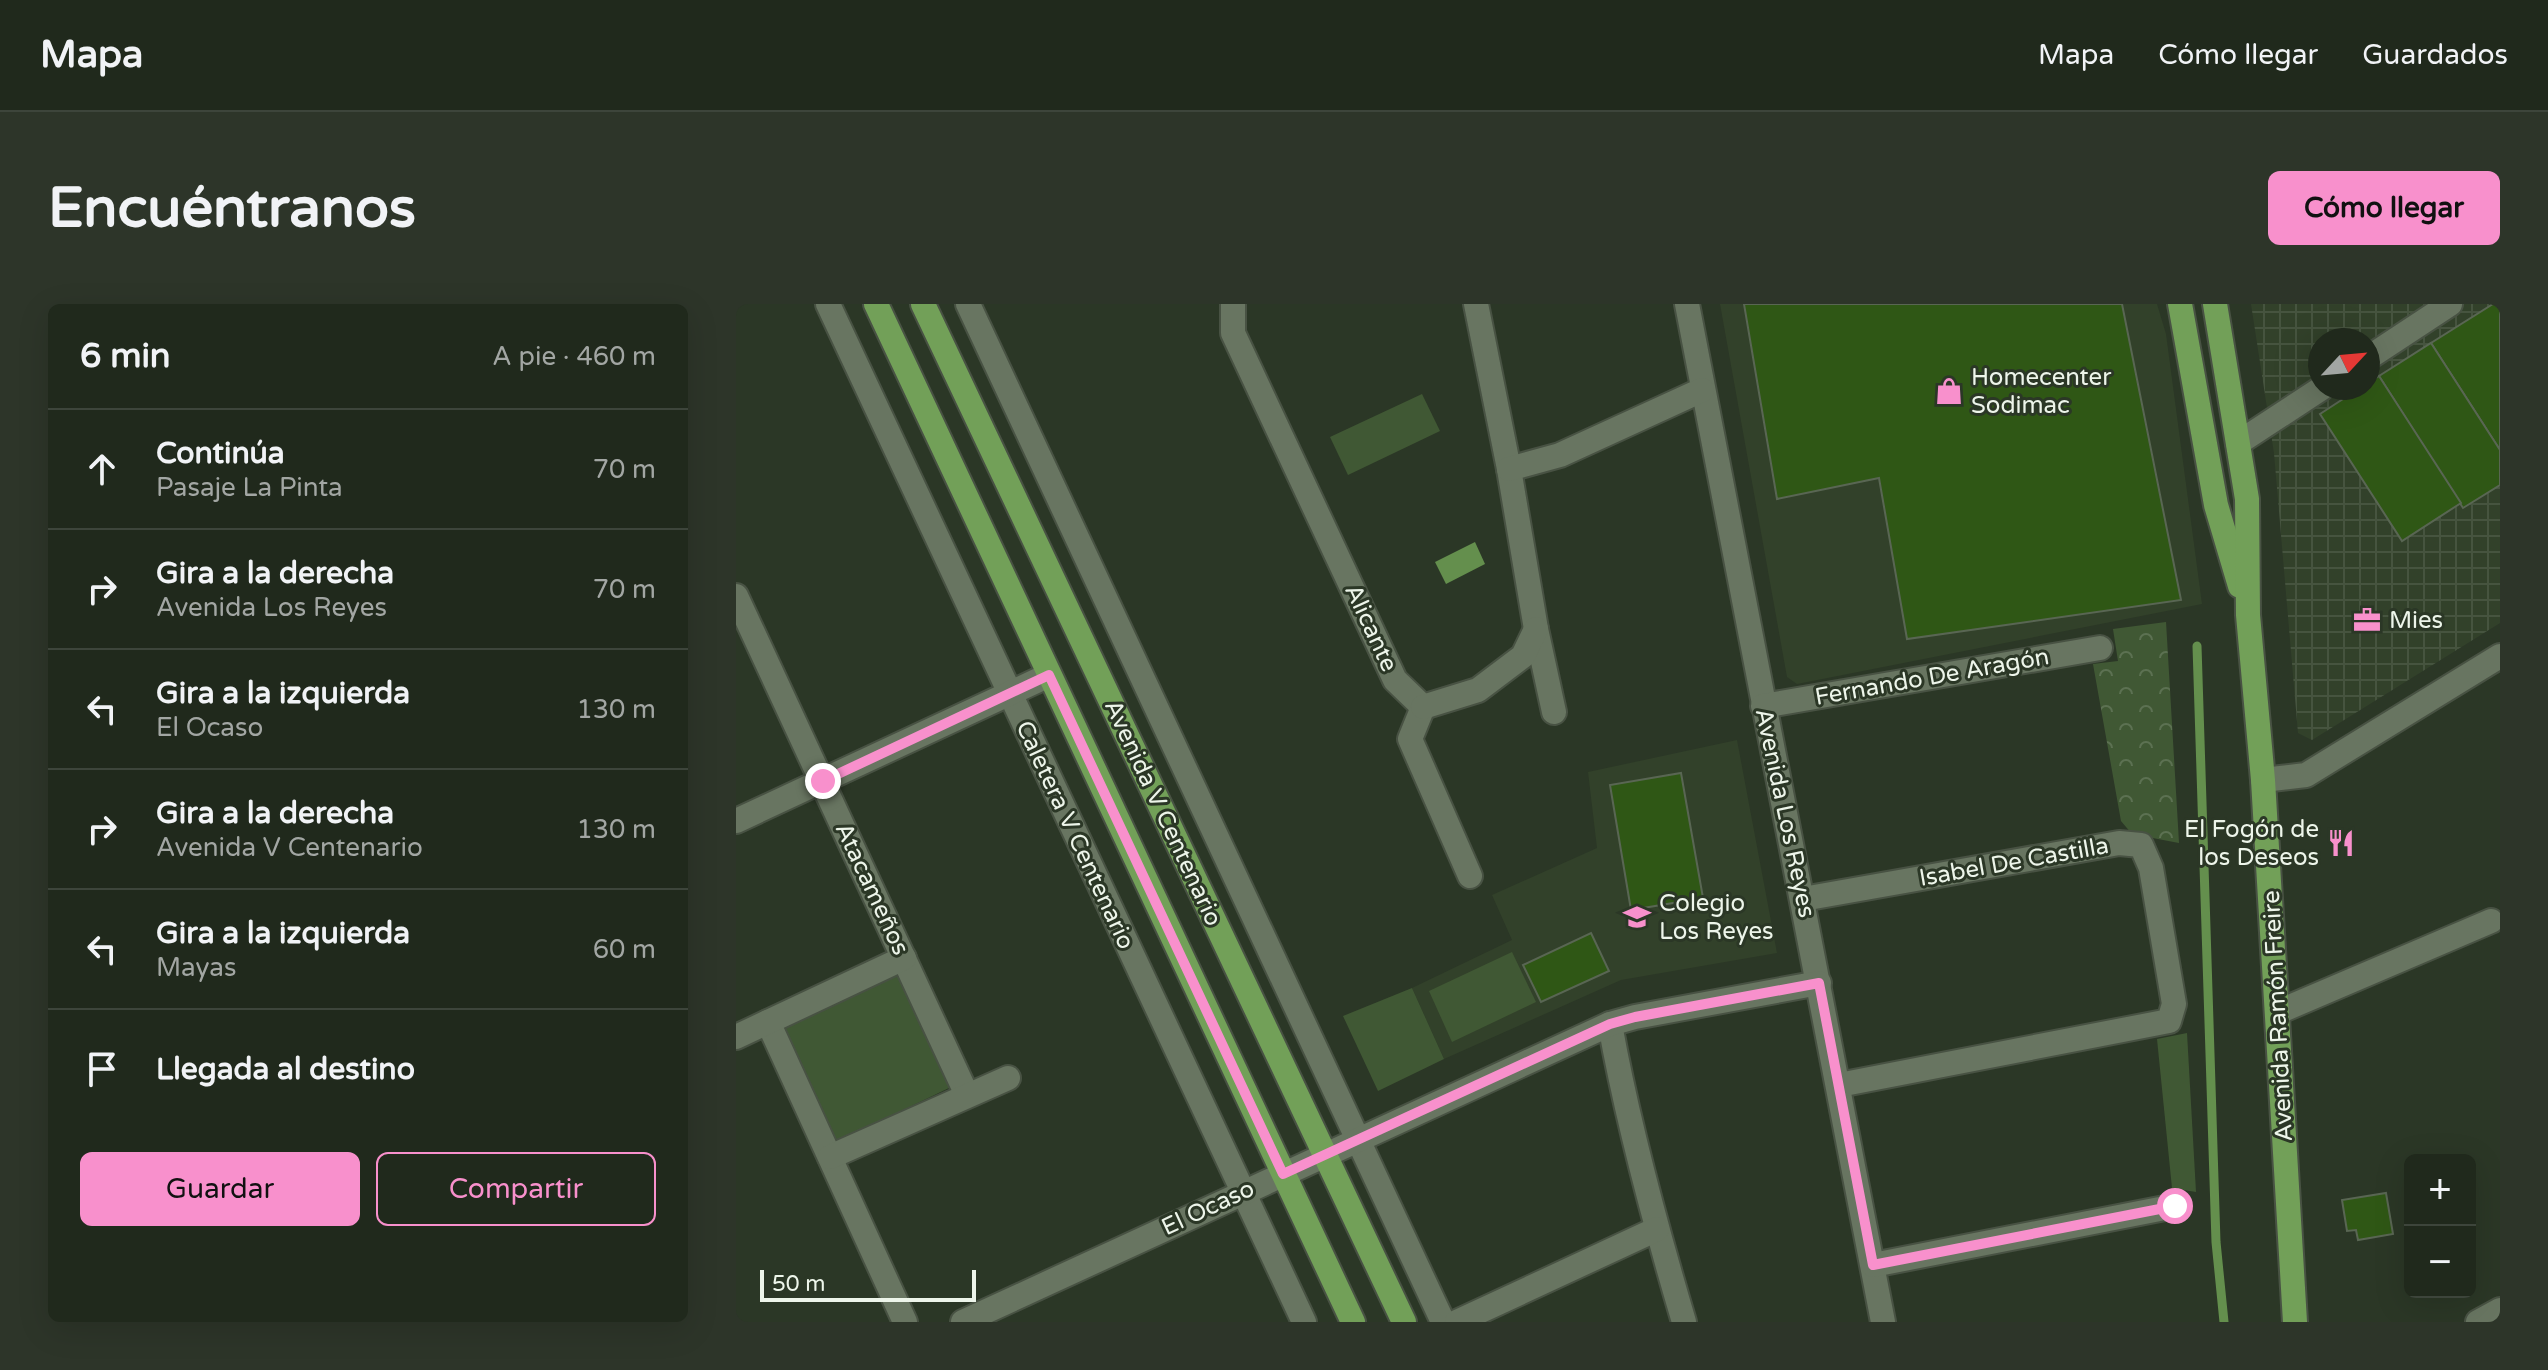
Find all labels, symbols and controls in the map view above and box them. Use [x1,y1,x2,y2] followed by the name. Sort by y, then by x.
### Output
[40,32,143,78] text: Mapa
[2038,38,2114,72] text: Mapa
[2158,38,2318,72] text: Cómo llegar
[2362,38,2508,72] text: Guardados
[2268,171,2500,245] button: Cómo llegar
[48,175,416,242] text: Encuéntranos
[2308,328,2380,400] north arrow
[80,336,171,377] text: 6 min
[492,341,656,372] text: A pie · 460 m
[1971,363,2112,420] place label: Homecenter Sodimac
[1934,376,1964,406] shop icon: Homecenter Sodimac
[156,435,285,472] text: Continúa
[80,447,124,491] icon: ahead
[593,454,656,485] text: 70 m
[156,472,343,503] text: Pasaje La Pinta
[156,555,394,592] text: Gira a la derecha
[80,567,124,611] icon: right
[593,574,656,605] text: 70 m
[1338,580,1404,676] street label: Alicante
[156,592,387,623] text: Avenida Los Reyes
[2352,605,2382,635] office icon: Mies
[2389,606,2443,635] place label: Mies
[1813,642,2051,712] street label: Fernando De Aragón
[156,675,410,712] text: Gira a la izquierda
[80,687,124,731] icon: left
[576,694,656,725] text: 130 m
[1098,695,1228,931] street label: Avenida V Centenario
[1749,706,1821,920] street label: Avenida Los Reyes
[156,712,263,743] text: El Ocaso
[1009,716,1141,954] street label: Caletera V Centenario
[805,763,841,799] route end
[156,795,394,832] text: Gira a la derecha
[80,807,124,851] icon: right
[576,814,656,845] text: 130 m
[2184,815,2319,872] place label: El Fogón de los Deseos
[829,818,915,960] street label: Atacameños
[2326,828,2356,858] restaurant icon: El Fogón de los Deseos
[1917,831,2111,893] street label: Isabel De Castilla
[156,832,423,863] text: Avenida V Centenario
[1659,889,1774,946] place label: Colegio Los Reyes
[2257,890,2299,1142] street label: Avenida Ramón Freire
[1622,902,1652,932] school or university icon: Colegio Los Reyes
[156,915,410,952] text: Gira a la izquierda
[80,927,124,971] icon: left
[593,934,656,965] text: 60 m
[156,952,236,983] text: Mayas
[80,1047,124,1091] icon: arrive
[156,1051,415,1088] text: Llegada al destino
[80,1152,360,1226] button: Guardar
[376,1152,656,1226] button: Compartir
[2404,1154,2476,1298] map controls
[2404,1154,2476,1226] button: +
[1157,1174,1259,1242] street label: El Ocaso
[2157,1188,2193,1224] route start
[2404,1226,2476,1298] button: −
[760,1266,976,1302] scale bar
[772,1271,826,1297] text: 50 m

